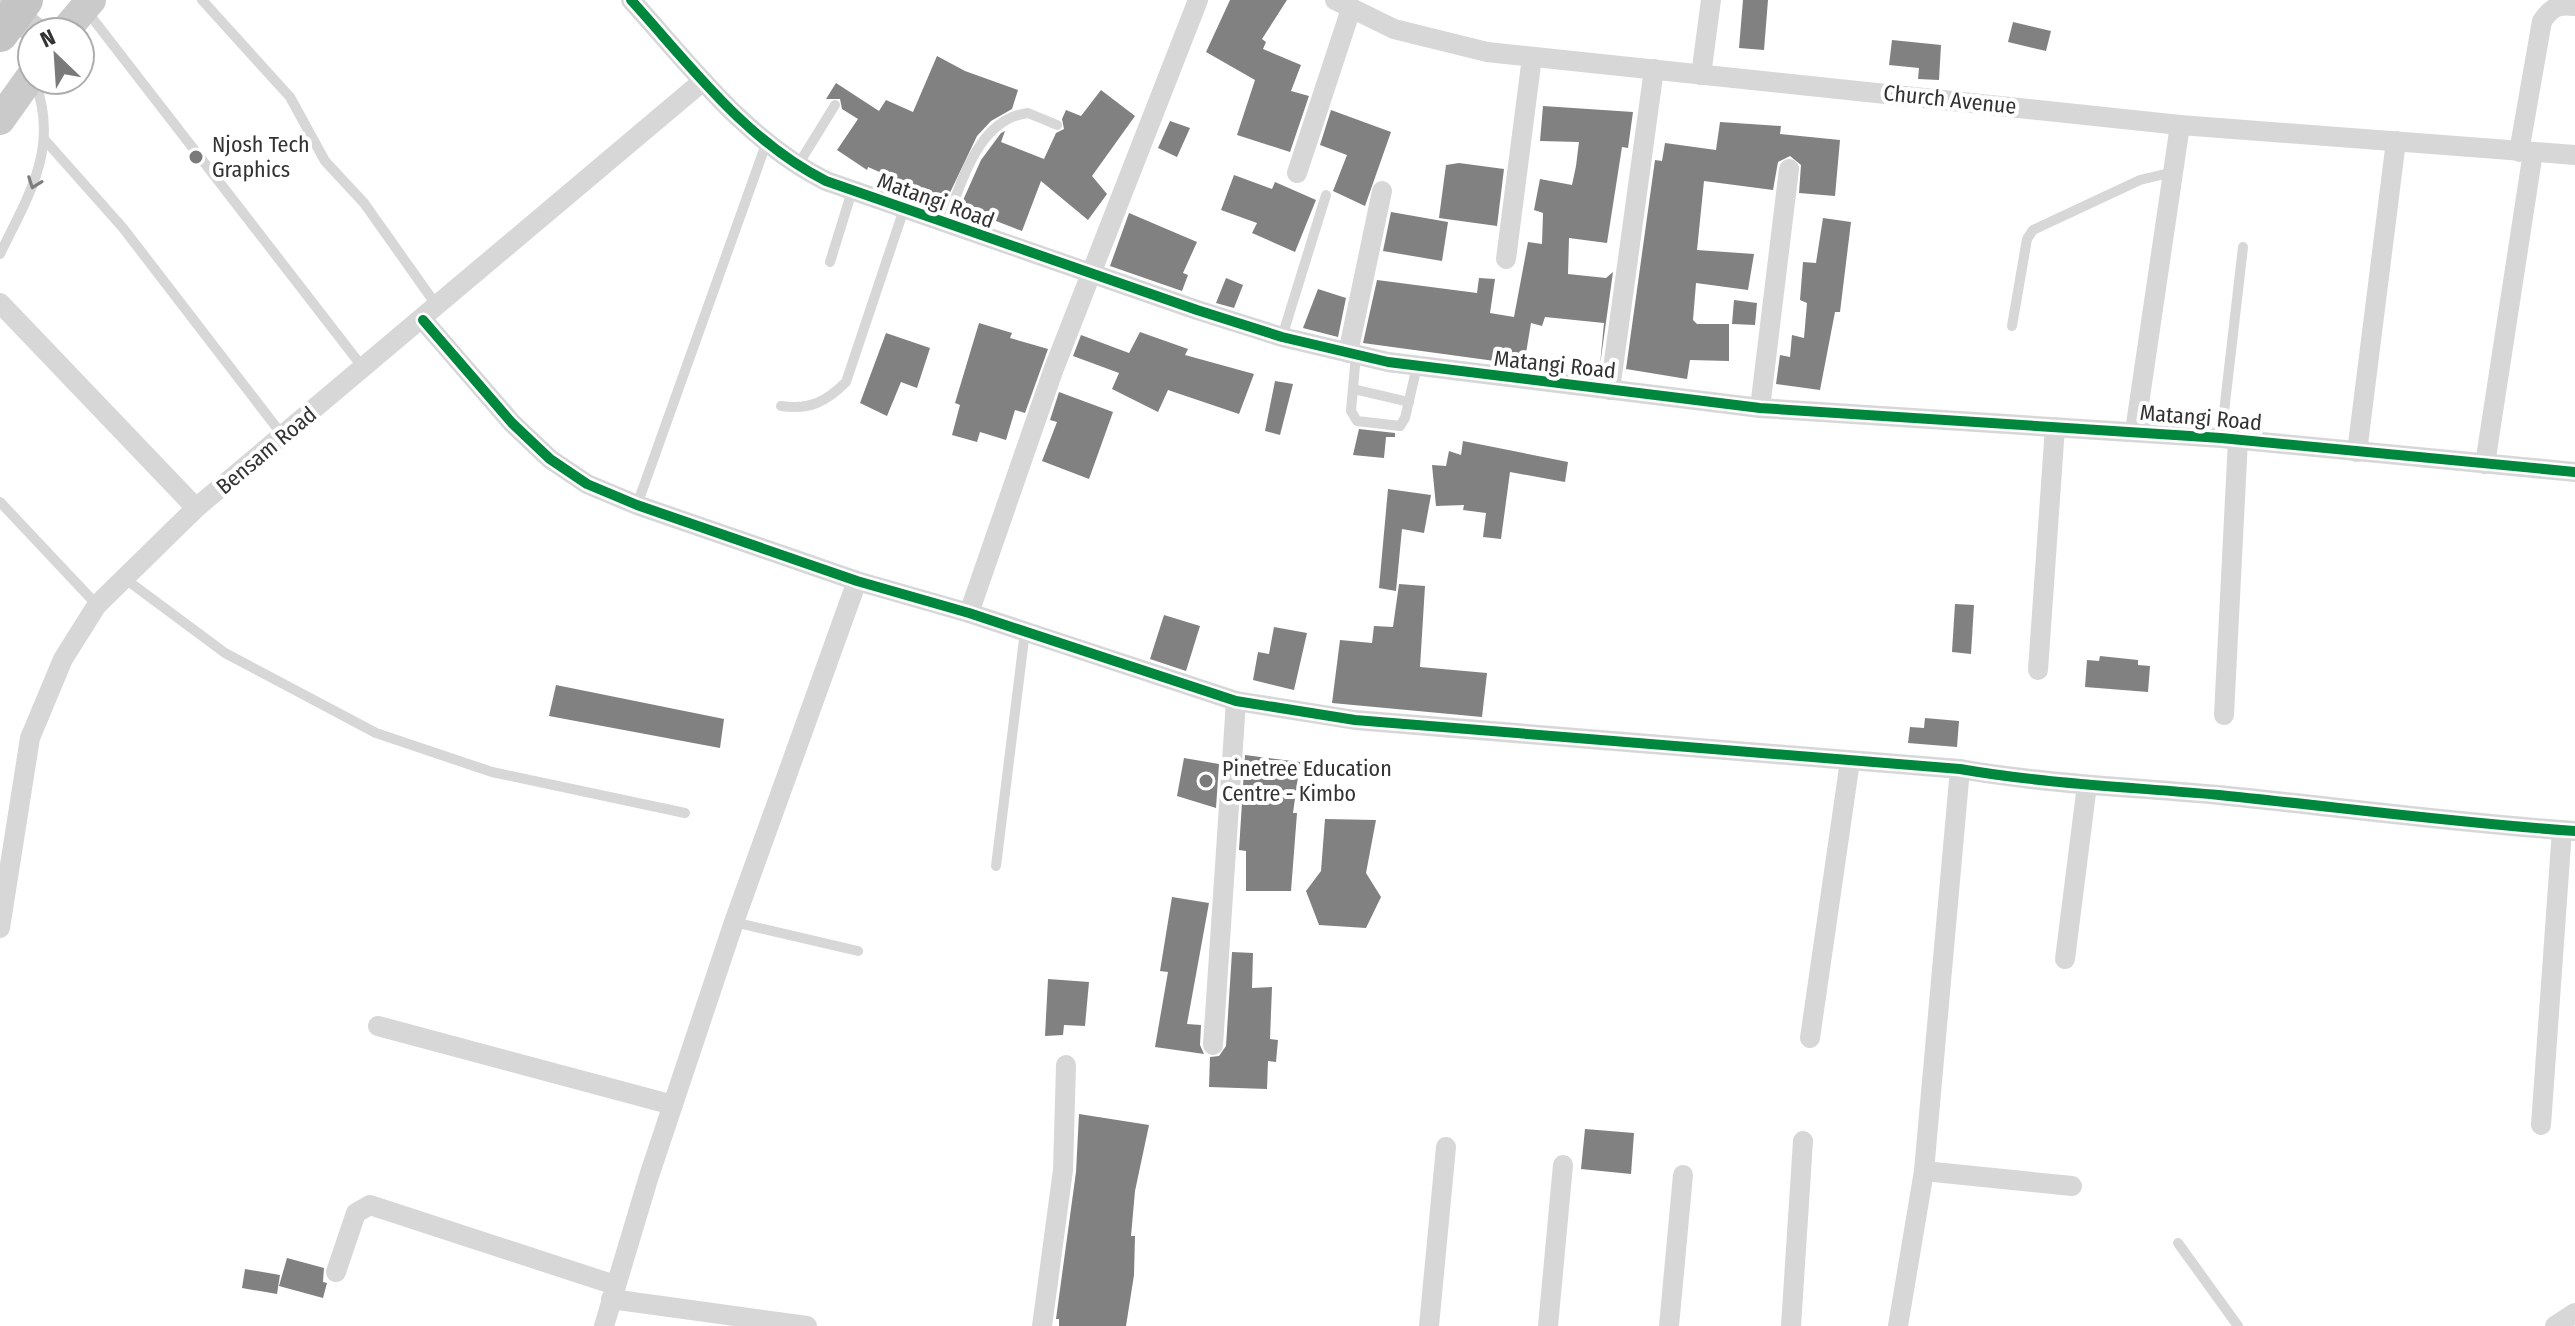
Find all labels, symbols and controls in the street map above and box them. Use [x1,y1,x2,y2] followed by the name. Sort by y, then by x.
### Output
[16,16,96,96] north arrow
[36,23,59,53] text: N
[1882,79,2018,120] street label: Church Avenue
[212,131,309,183] place label: Njosh Tech Graphics
[187,148,205,166] marker: Njosh Tech Graphics
[874,167,998,234] street label: Matangi Road
[27,175,43,189] one-way arrow
[1493,345,1617,384] street label: Matangi Road
[2139,399,2263,436] street label: Matangi Road
[211,401,322,500] street label: Bensam Road
[1222,755,1392,807] place label: Pinetree Education Centre - Kimbo
[1197,772,1215,790] marker: Pinetree Education Centre - Kimbo

